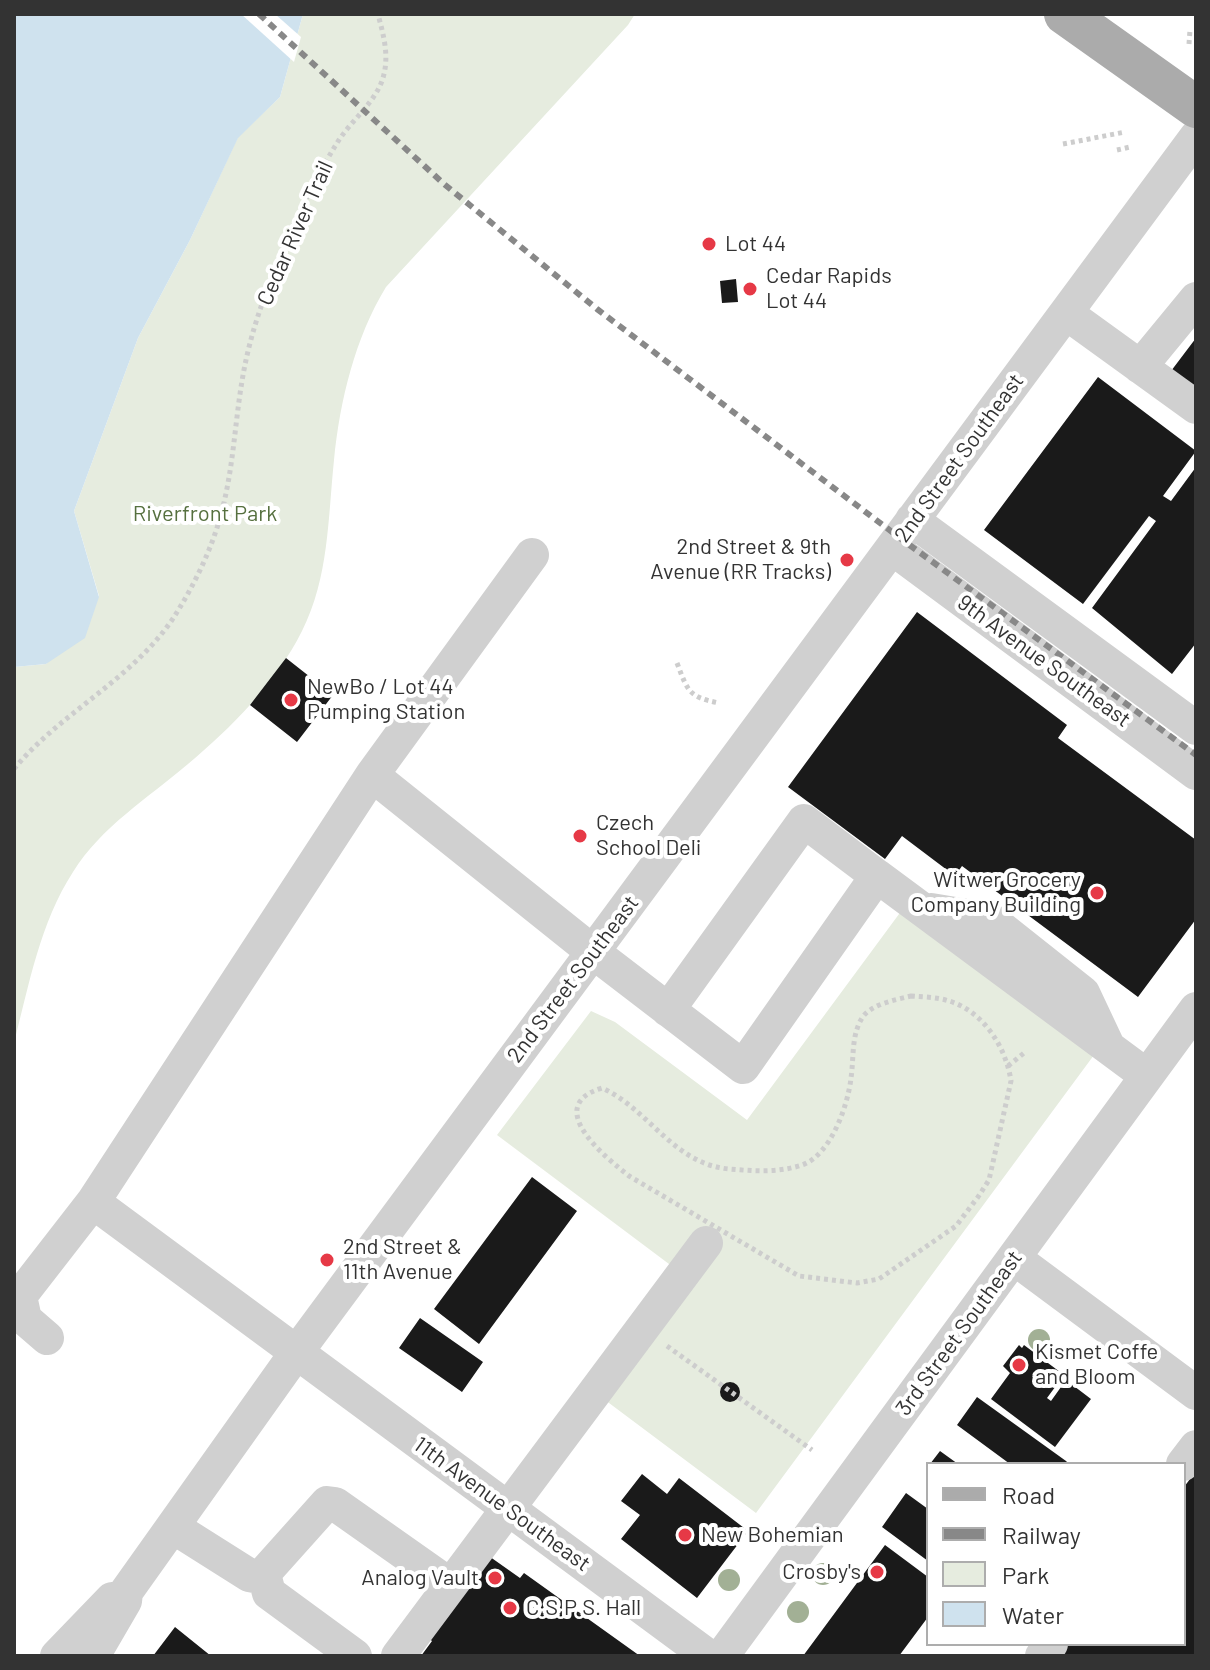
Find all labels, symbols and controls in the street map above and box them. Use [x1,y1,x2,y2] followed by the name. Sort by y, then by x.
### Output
[251,157,339,309] street label: Cedar River Trail
[725,231,786,257] place label: Lot 44
[700,235,718,253] marker: Lot 44
[766,263,892,314] place label: Cedar Rapids Lot 44
[741,280,759,298] marker: Cedar Rapids Lot 44
[889,368,1029,548] street label: 2nd Street Southeast
[133,501,277,527] park label: Riverfront Park
[650,534,831,586] place label: 2nd Street & 9th Avenue (RR Tracks)
[838,551,856,569] marker: 2nd Street & 9th Avenue (RR Tracks)
[952,589,1136,733] street label: 9th Avenue Southeast
[307,674,465,726] place label: NewBo / Lot 44 Pumping Station
[282,691,300,709] marker: NewBo / Lot 44 Pumping Station
[596,810,701,862] place label: Czech School Deli
[571,827,589,845] marker: Czech School Deli
[911,867,1081,918] place label: Witwer Grocery Company Building
[1088,884,1106,902] marker: Witwer Grocery Company Building
[502,890,644,1068] street label: 2nd Street Southeast
[343,1234,462,1286] place label: 2nd Street & 11th Avenue
[890,1245,1028,1421] street label: 3rd Street Southeast
[318,1251,336,1269] marker: 2nd Street & 11th Avenue
[1035,1339,1158,1390] place label: Kismet Coffe and Bloom
[1010,1356,1028,1374] marker: Kismet Coffe and Bloom
[409,1431,595,1577] street label: 11th Avenue Southeast
[926,1462,1186,1646] legend
[1002,1480,1055,1509] text: Road
[1002,1520,1081,1549] text: Railway
[701,1522,844,1548] place label: New Bohemian
[676,1526,694,1544] marker: New Bohemian
[782,1559,861,1585] place label: Crosby's
[1002,1560,1049,1589] text: Park
[868,1563,886,1581] marker: Crosby's
[361,1565,479,1591] place label: Analog Vault
[486,1569,504,1587] marker: Analog Vault
[526,1595,641,1621] place label: C.S.P.S. Hall
[501,1599,519,1617] marker: C.S.P.S. Hall
[1002,1600,1064,1629] text: Water

